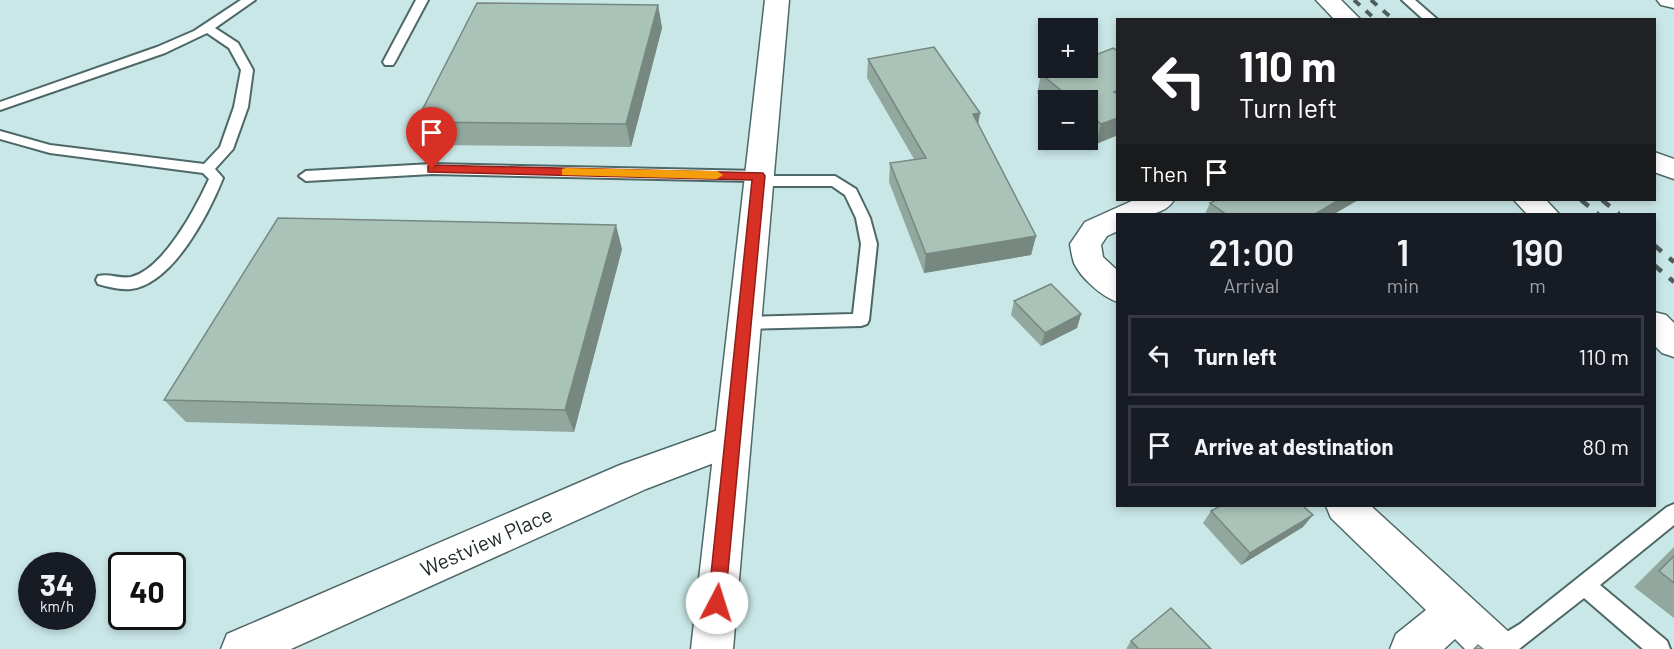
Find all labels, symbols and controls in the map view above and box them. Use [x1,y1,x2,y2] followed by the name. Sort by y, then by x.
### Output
[1038,18,1098,150] map controls
[1038,18,1098,78] button: +
[1239,40,1336,90] text: 110 m
[1140,42,1218,120] icon: left
[1038,90,1098,150] button: −
[1239,91,1337,123] text: Turn left
[406,107,457,169] pin
[415,116,448,149] icon: arrive
[1200,156,1233,189] icon: arrive
[1140,160,1188,186] text: Then
[1208,230,1294,273] text: 21:00
[1397,230,1409,273] text: 1
[1511,230,1564,273] text: 190
[1223,273,1279,297] text: Arrival
[1387,273,1419,297] text: min
[1529,273,1546,297] text: m
[1143,339,1176,372] icon: left
[1194,343,1277,369] text: Turn left
[1579,343,1629,369] text: 110 m
[1143,429,1176,462] icon: arrive
[1194,433,1393,459] text: Arrive at destination
[1583,433,1629,459] text: 80 m
[416,501,556,581] street label: Westview Place
[108,552,186,630] speed limit sign: 40
[40,566,74,602] text: 34
[685,571,749,635] position arrow
[40,597,74,615] text: km/h

